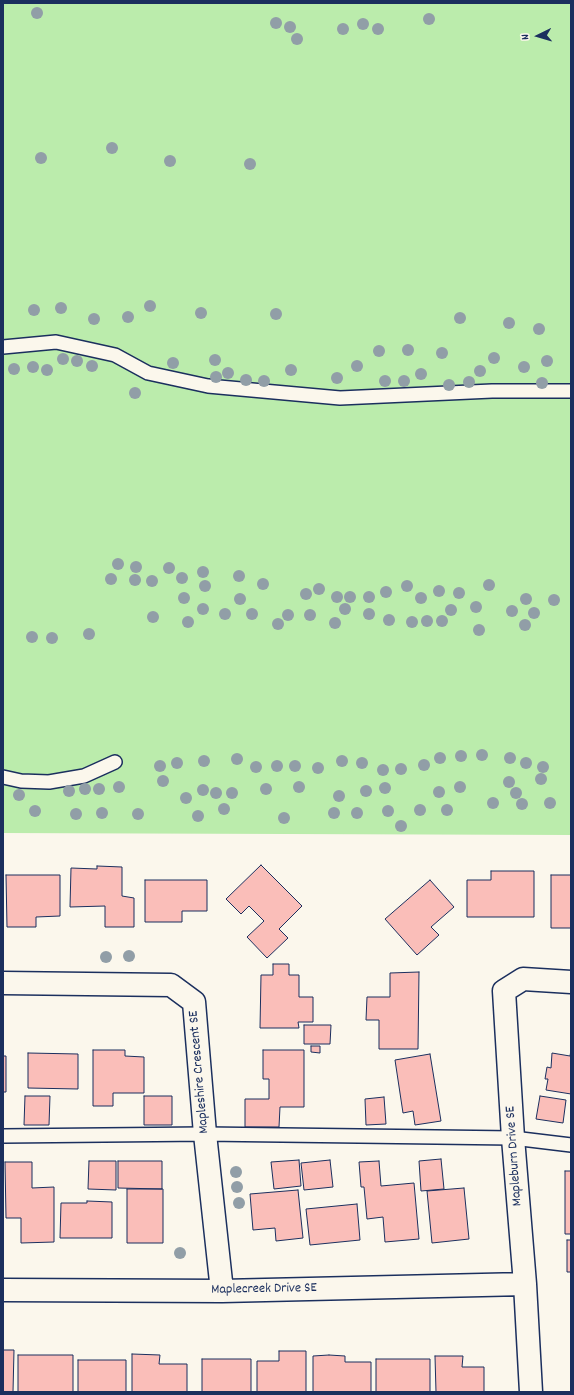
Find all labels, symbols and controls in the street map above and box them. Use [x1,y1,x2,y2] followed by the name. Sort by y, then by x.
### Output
[518,16,558,56] north arrow
[518,34,534,40] text: N
[186,1010,214,1134] street label: Mapleshire Crescent SE
[503,1105,527,1207] street label: Mapleburn Drive SE
[211,1281,317,1299] street label: Maplecreek Drive SE

